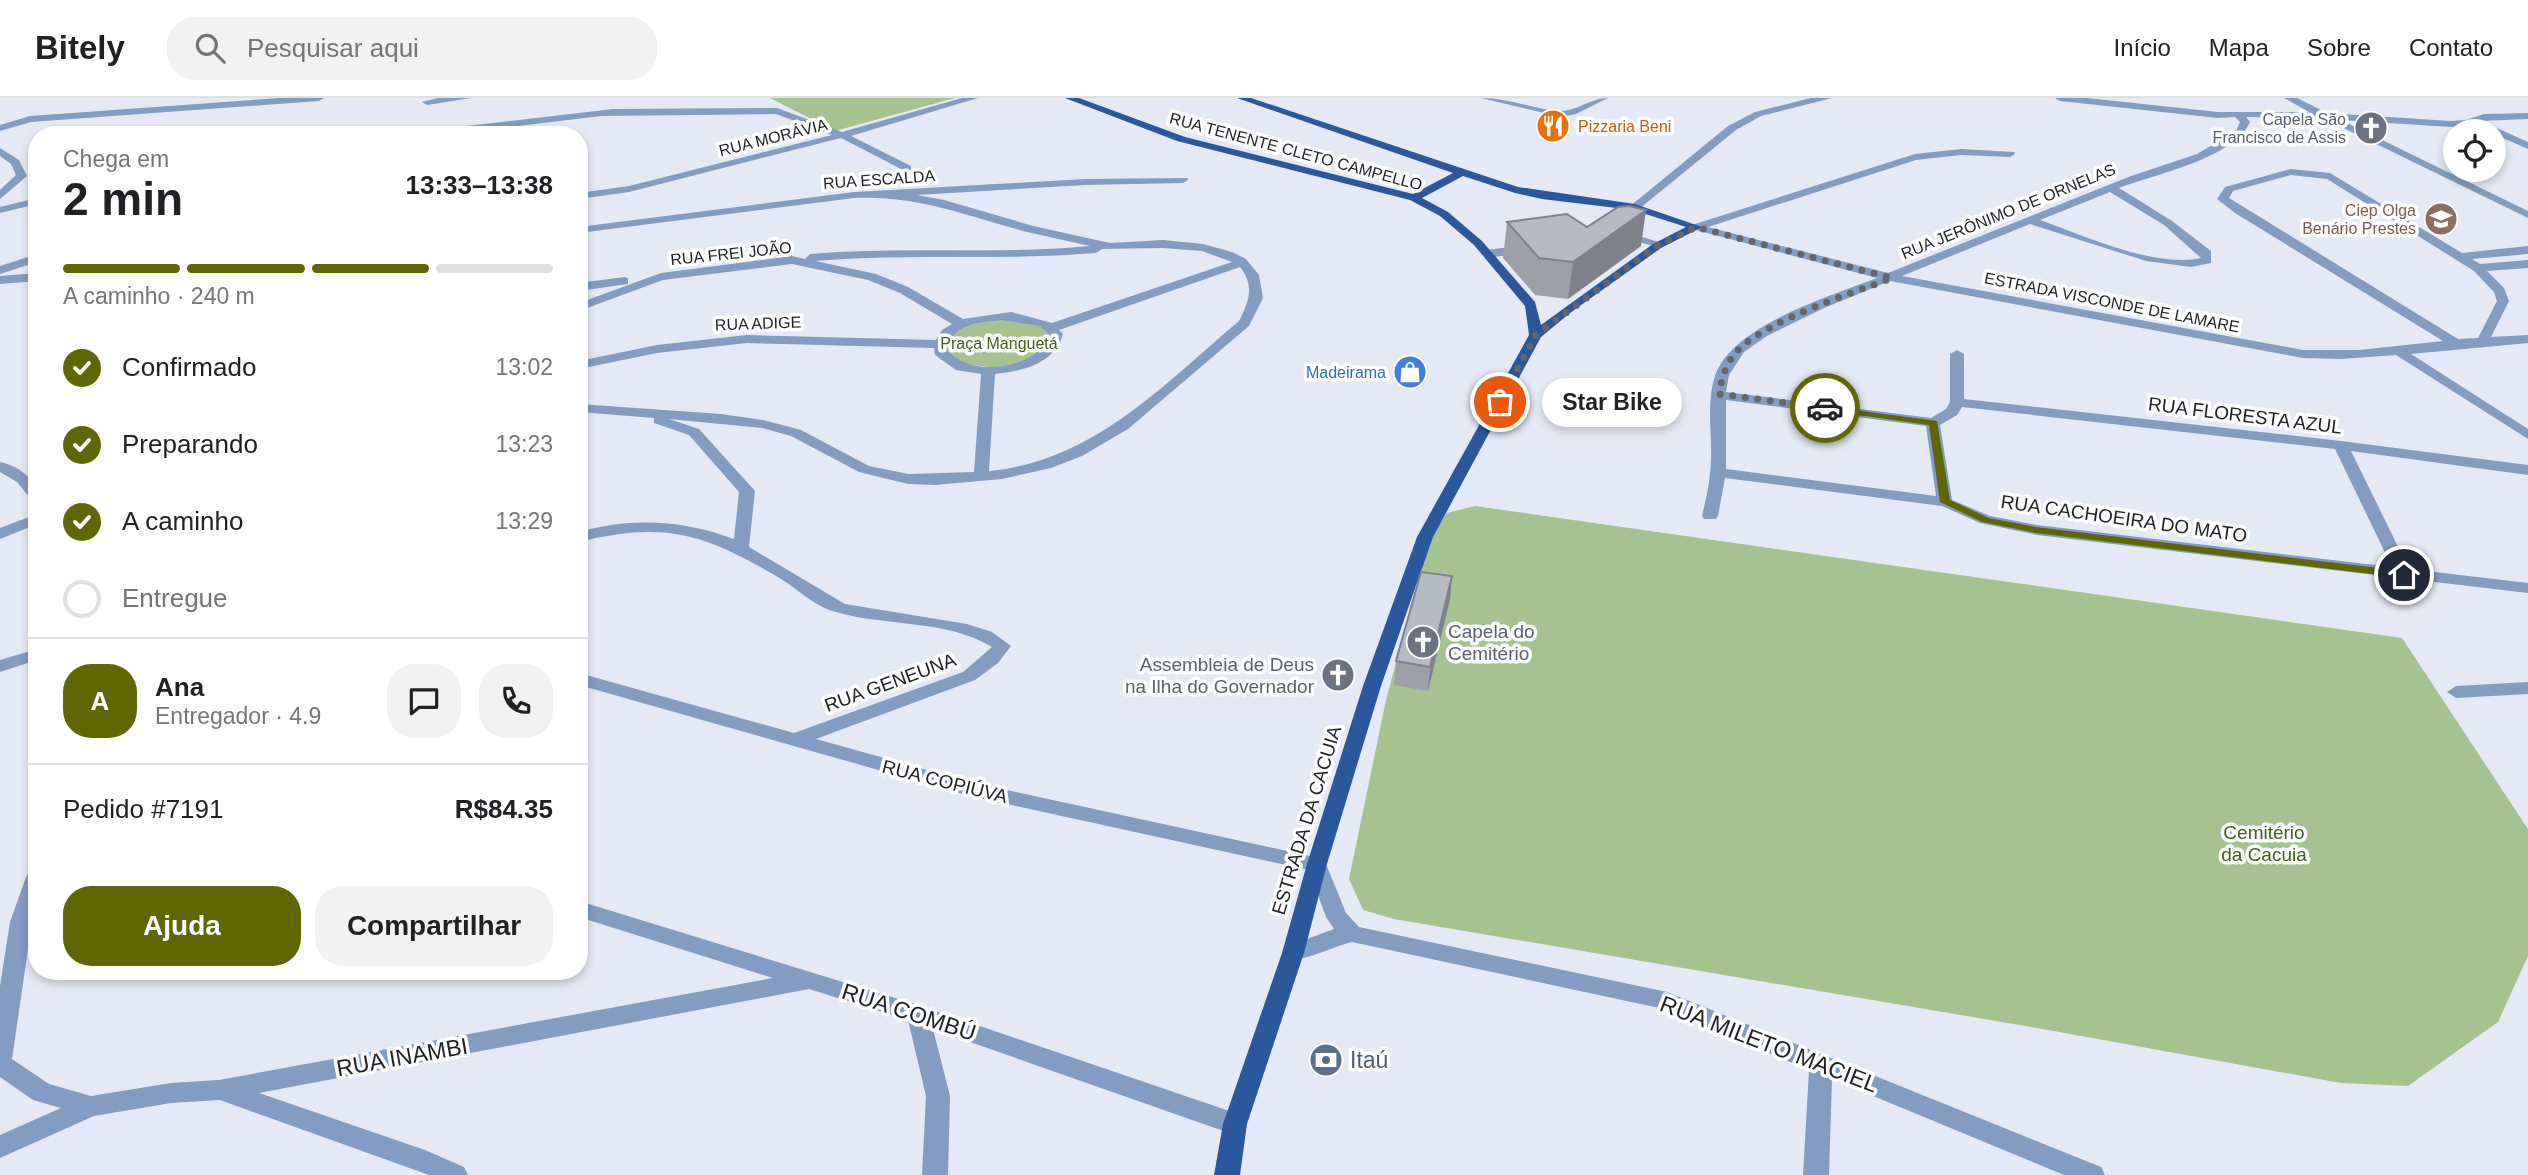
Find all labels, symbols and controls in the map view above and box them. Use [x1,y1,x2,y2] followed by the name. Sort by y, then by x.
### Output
[167,17,657,80] search box
[35,29,125,66] text: Bitely
[191,29,229,67] icon: search
[247,33,419,63] text: Pesquisar aqui
[2113,34,2171,61] text: Início
[2209,34,2269,61] text: Mapa
[2307,34,2371,61] text: Sobre
[2409,34,2493,61] text: Contato
[1534,107,1572,145] restaurant icon: Pizzaria Beni
[2352,109,2390,147] church icon: Capela São Francisco de Assis
[1168,110,1424,193] street label: RUA TENENTE CLETO CAMPELLO
[2213,111,2346,146] place label: Capela São Francisco de Assis
[717,115,829,159] street label: RUA MORÁVIA
[1578,118,1671,135] place label: Pizzaria Beni
[2443,119,2506,182] map controls
[2443,119,2506,182] button: locate
[63,146,169,172] text: Chega em
[1898,160,2118,262] street label: RUA JERÔNIMO DE ORNELAS
[823,167,936,192] street label: RUA ESCALDA
[406,170,553,200] text: 13:33–13:38
[63,173,183,225] text: 2 min
[2422,200,2460,238] school or university icon: Ciep Olga Benário Prestes
[2302,202,2416,237] place label: Ciep Olga Benário Prestes
[669,237,793,268] street label: RUA FREI JOÃO
[1983,269,2241,336] street label: ESTRADA VISCONDE DE LAMARE
[63,283,255,309] text: A caminho · 240 m
[715,313,801,333] street label: RUA ADIGE
[940,335,1058,352] park label: Praça Manguetá
[63,349,101,387] icon: check
[122,352,256,382] text: Confirmado
[1391,353,1429,391] shop icon: Madeirama
[495,354,553,380] text: 13:02
[1306,364,1386,381] place label: Madeirama
[1470,372,1530,432] pin
[1790,373,1860,443] courier
[1542,378,1682,426] callout: Star Bike
[1481,383,1519,421] icon: bag
[1562,389,1662,415] text: Star Bike
[1806,389,1844,427] icon: car
[2147,393,2343,438] street label: RUA FLORESTA AZUL
[63,426,101,464] icon: check
[122,429,258,459] text: Preparando
[495,431,553,457] text: 13:23
[1999,491,2248,546] street label: RUA CACHOEIRA DO MATO
[63,503,101,541] icon: check
[122,506,243,536] text: A caminho
[495,508,553,534] text: 13:29
[2374,545,2434,605] pin
[2385,556,2423,594] icon: home
[122,583,228,613] text: Entregue
[1448,621,1535,664] place label: Capela do Cemitério
[1404,623,1442,661] church icon: Capela do Cemitério
[822,649,959,716] street label: RUA GENEUNA
[1125,654,1315,697] place label: Assembleia de Deus na Ilha do Governador
[1319,656,1357,694] church icon: Assembleia de Deus na Ilha do Governador
[387,664,461,738] button: chat
[479,664,553,738] button: phone
[155,672,204,702] text: Ana
[91,686,109,716] text: A
[155,703,321,729] text: Entregador · 4.9
[1268,723,1345,917] street label: ESTRADA DA CACUIA
[880,756,1010,807] street label: RUA COPIÚVA
[63,794,223,824] text: Pedido #7191
[455,794,553,824] text: R$84.35
[2221,822,2307,865] park label: Cemitério da Cacuia
[63,886,301,966] button: Ajuda
[315,886,553,966] button: Compartilhar
[839,978,979,1046] street label: RUA COMBÚ
[1657,990,1882,1098] street label: RUA MILETO MACIEL
[334,1033,470,1081] street label: RUA INAMBI
[1307,1041,1345,1079] bank icon: Itaú
[1350,1047,1388,1073] place label: Itaú

